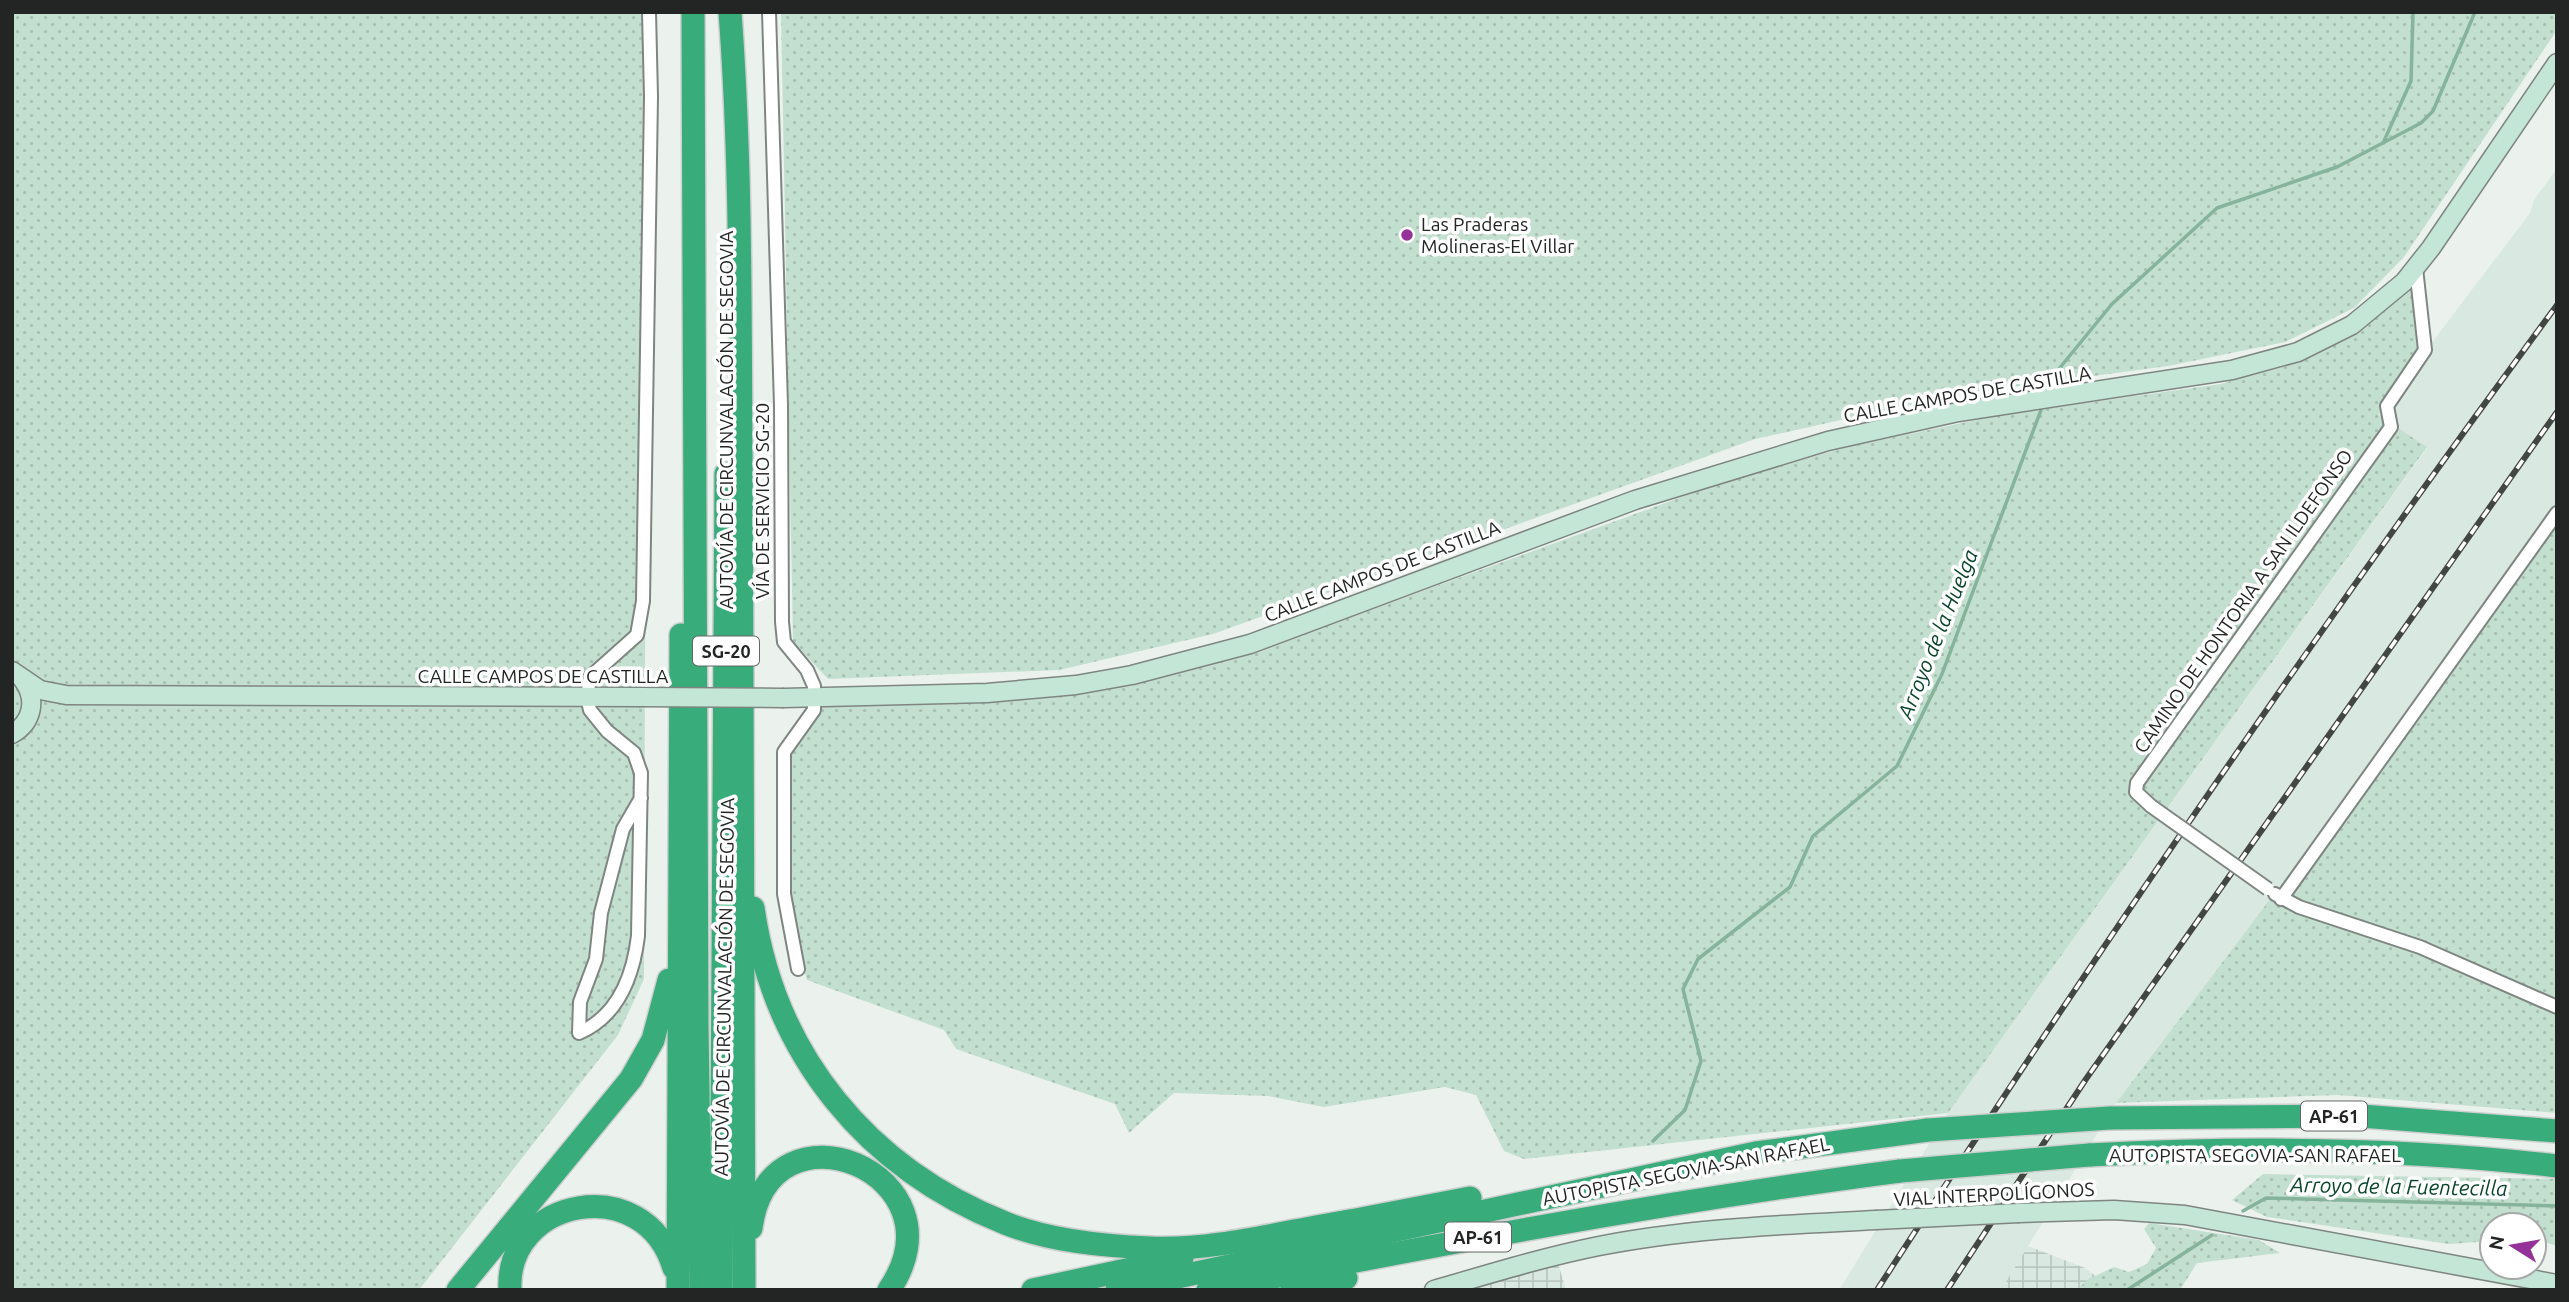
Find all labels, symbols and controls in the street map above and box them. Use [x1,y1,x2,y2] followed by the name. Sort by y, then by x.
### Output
[1421,213,1574,257] place label: Las Praderas Molineras-El Villar
[1399,227,1415,243] marker: Las Praderas Molineras-El Villar
[715,230,737,609] street label: AUTOVÍA DE CIRCUNVALACIÓN DE SEGOVIA
[1842,361,2093,427] street label: CALLE CAMPOS DE CASTILLA
[751,403,773,599] street label: VÍA DE SERVICIO SG-20
[2129,445,2357,757] street label: CAMINO DE HONTORIA A SAN ILDEFONSO
[1261,516,1504,626] street label: CALLE CAMPOS DE CASTILLA
[1892,546,1982,723] water label: Arroyo de la Huelga
[693,636,759,666] road number: SG-20
[418,665,669,687] street label: CALLE CAMPOS DE CASTILLA
[710,797,738,1176] street label: AUTOVÍA DE CIRCUNVALACIÓN DE SEGOVIA
[2301,1101,2367,1130] road number: AP-61
[1541,1132,1832,1210] street label: AUTOPISTA SEGOVIA-SAN RAFAEL
[2109,1144,2401,1166] street label: AUTOPISTA SEGOVIA-SAN RAFAEL
[2289,1172,2508,1200] water label: Arroyo de la Fuentecilla
[1893,1178,2095,1210] street label: VIAL INTERPOLÍGONOS
[2478,1211,2548,1281] north arrow
[1445,1222,1511,1252] road number: AP-61
[2484,1234,2508,1252] text: N

